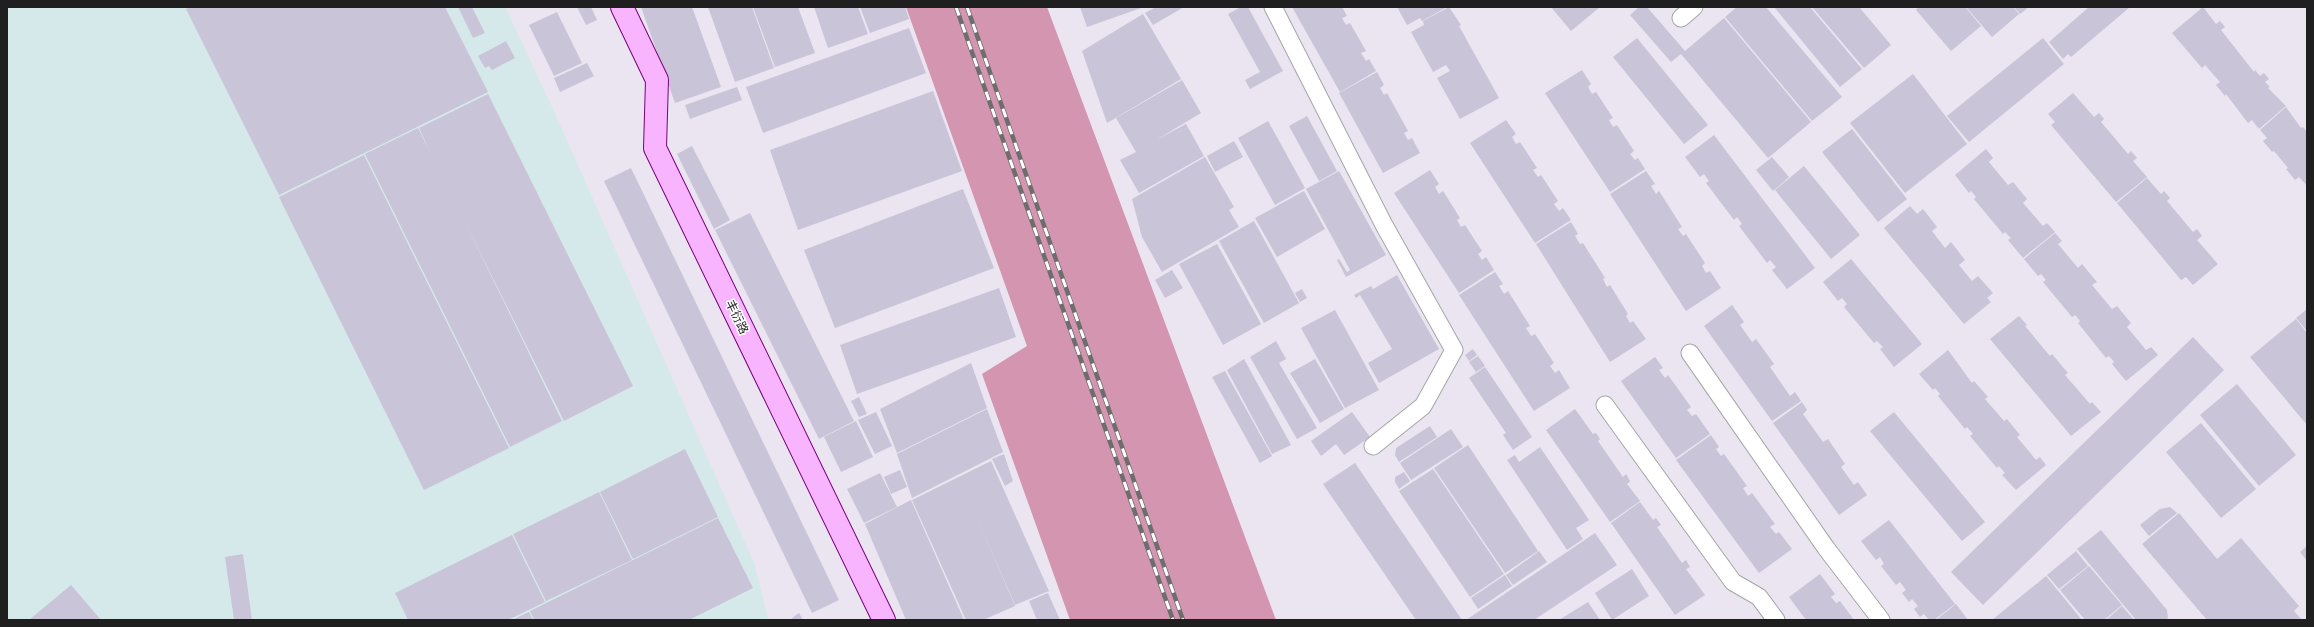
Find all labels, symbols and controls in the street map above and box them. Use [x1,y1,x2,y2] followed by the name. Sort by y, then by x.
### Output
[723,297,752,336] street label: 丰衍路

